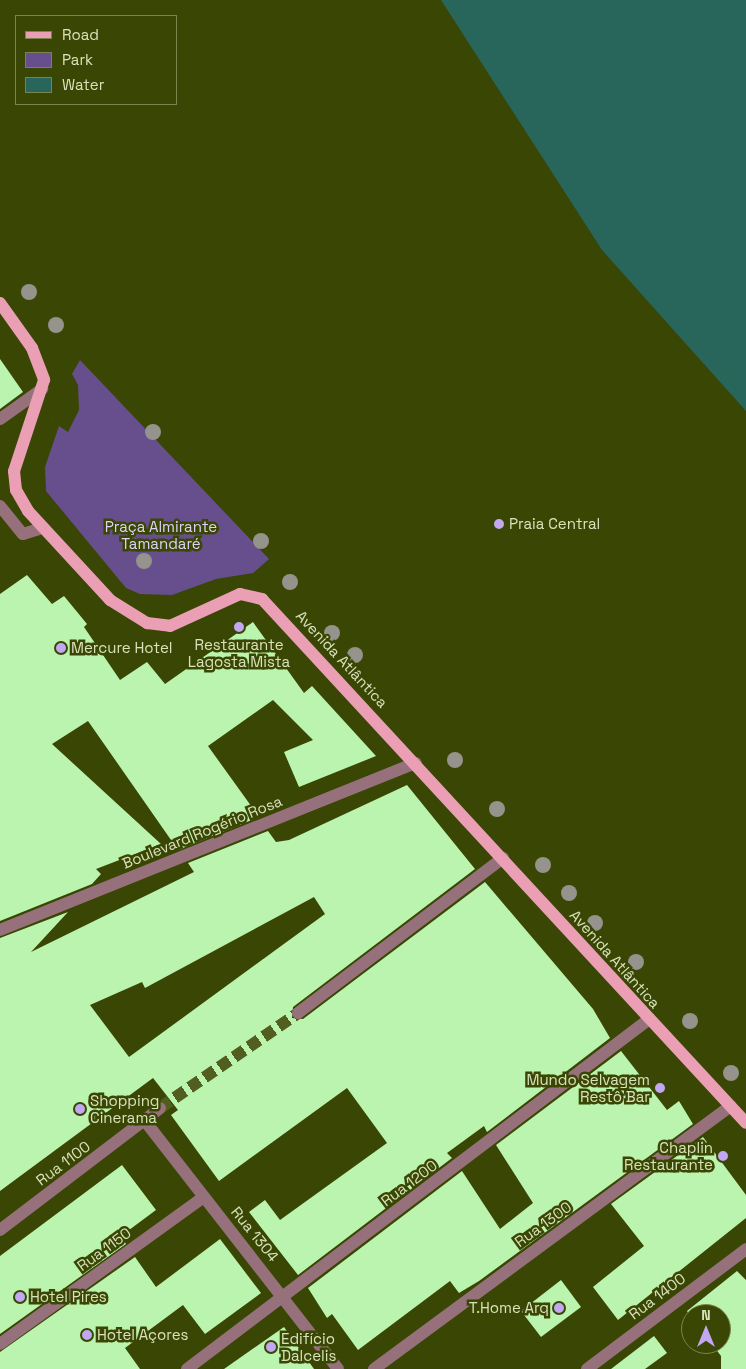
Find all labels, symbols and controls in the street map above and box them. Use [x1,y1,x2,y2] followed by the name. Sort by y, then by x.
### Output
[15,15,178,105] legend
[62,25,99,44] text: Road
[62,50,93,69] text: Park
[62,75,104,94] text: Water
[509,515,600,533] place label: Praia Central
[105,517,217,552] park label: Praça Almirante Tamandaré
[493,518,505,530] marker: Praia Central
[292,607,392,711] street label: Avenida Atlântica
[233,621,245,633] marker: Restaurante Lagosta Mista
[188,635,290,670] place label: Restaurante Lagosta Mista
[71,639,173,657] place label: Mercure Hotel
[55,642,67,654] marker: Mercure Hotel
[119,792,285,872] street label: Boulevard Rogério Rosa
[566,906,664,1012] street label: Avenida Atlântica
[526,1070,650,1105] place label: Mundo Selvagem Restô Bar
[654,1082,666,1094] marker: Mundo Selvagem Restô Bar
[90,1091,159,1126] place label: Shopping Cinerama
[74,1103,86,1115] marker: Shopping Cinerama
[32,1137,94,1189] street label: Rua 1100
[624,1138,713,1173] place label: Chaplin Restaurante
[717,1150,729,1162] marker: Chaplin Restaurante
[377,1156,441,1210] street label: Rua 1200
[511,1197,575,1251] street label: Rua 1300
[227,1203,283,1265] street label: Rua 1304
[74,1223,134,1275] street label: Rua 1150
[625,1269,689,1323] street label: Rua 1400
[30,1288,107,1306] place label: Hotel Pires
[14,1291,26,1303] marker: Hotel Pires
[469,1299,549,1317] place label: T.Home Arq
[553,1302,565,1314] marker: T.Home Arq
[681,1304,731,1354] north arrow
[701,1306,711,1324] text: N
[97,1326,189,1344] place label: Hotel Açores
[81,1329,93,1341] marker: Hotel Açores
[281,1329,336,1364] place label: Edifício Dalcelis
[265,1341,277,1353] marker: Edifício Dalcelis

